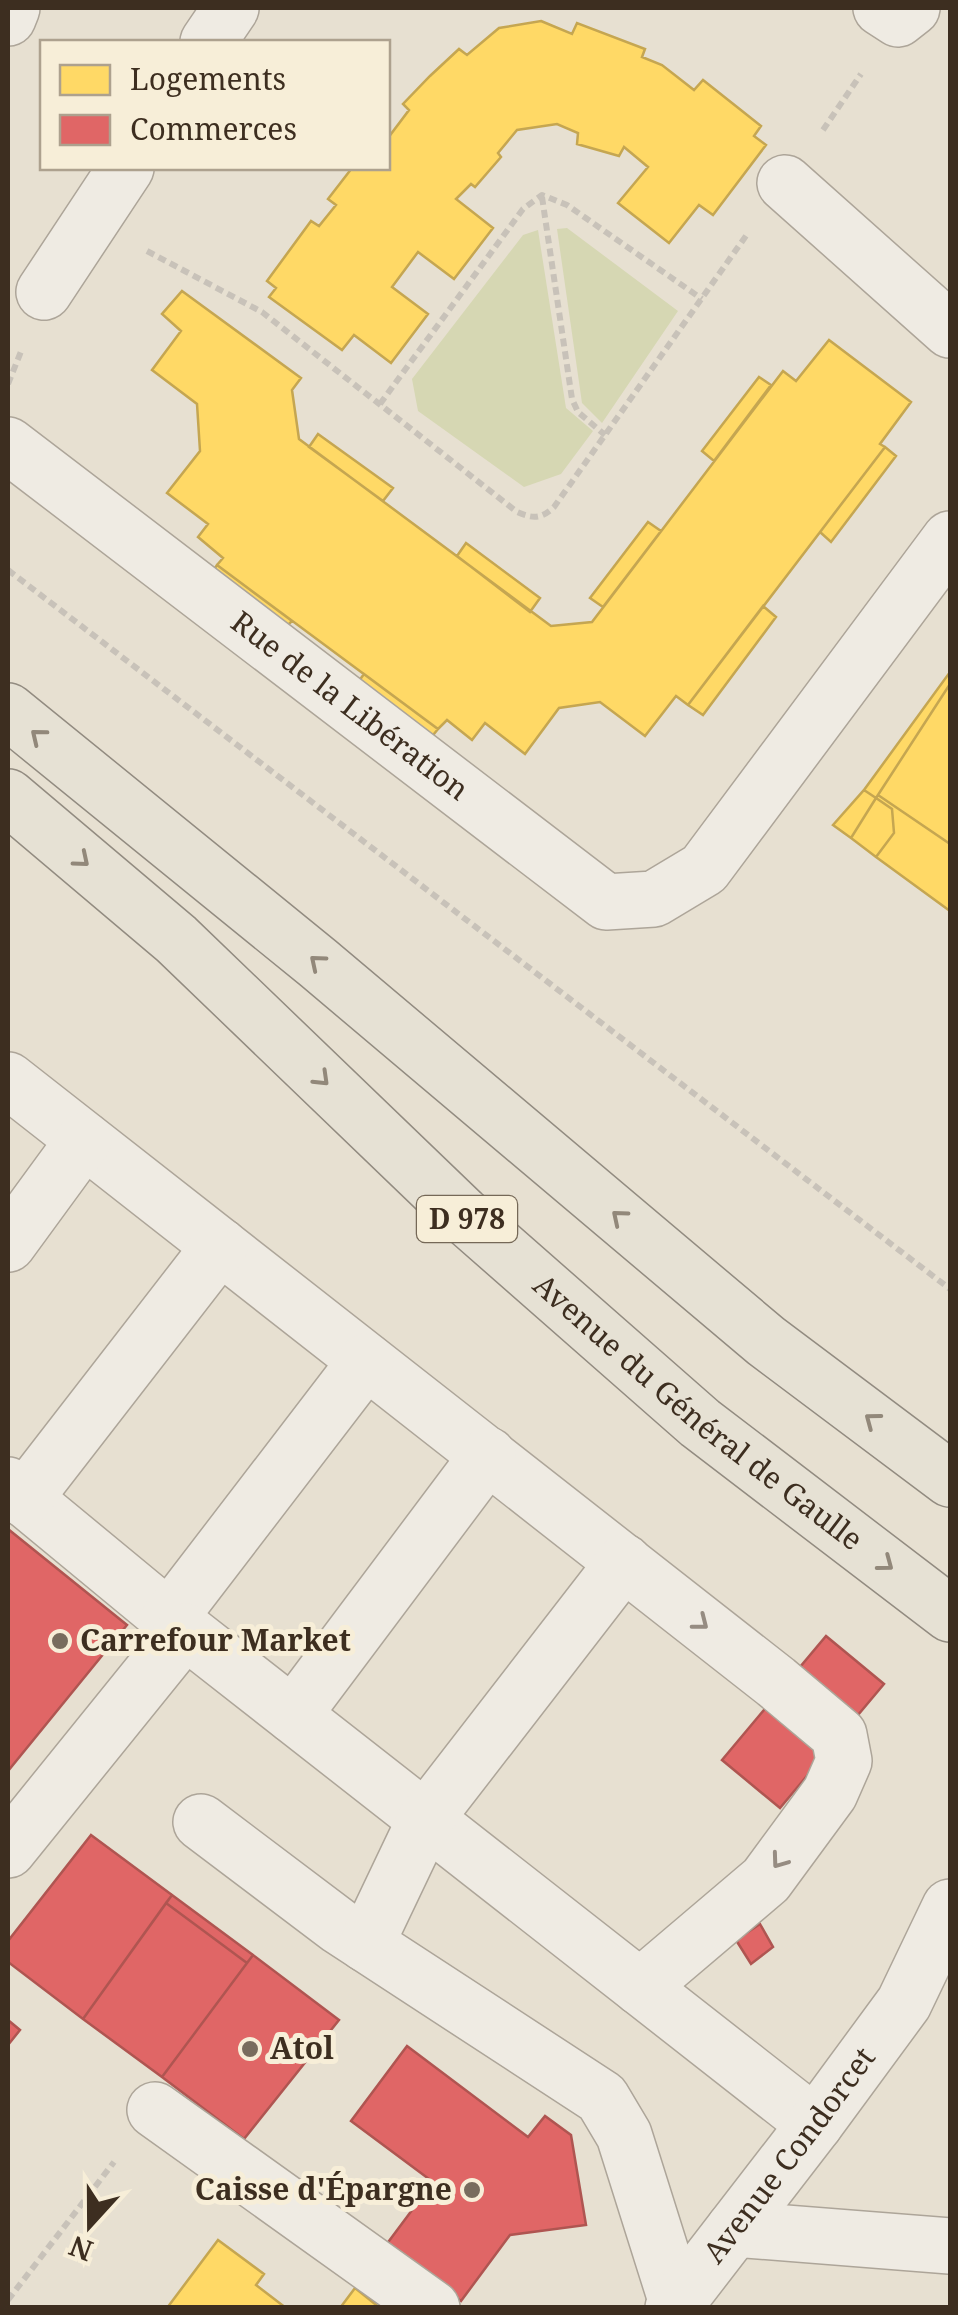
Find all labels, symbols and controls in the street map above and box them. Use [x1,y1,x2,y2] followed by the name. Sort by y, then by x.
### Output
[40,40,390,170] legend
[130,58,286,99] text: Logements
[130,108,297,149] text: Commerces
[223,601,478,809] street label: Rue de la Libération
[31,730,49,748] one-way arrow
[70,848,89,866] one-way arrow
[311,956,329,974] one-way arrow
[310,1067,328,1085] one-way arrow
[417,1196,517,1242] road number: D 978
[613,1211,631,1229] one-way arrow
[525,1264,872,1559] street label: Avenue du Général de Gaulle
[865,1415,883,1432] one-way arrow
[875,1553,893,1570] one-way arrow
[689,1611,707,1628] one-way arrow
[80,1619,351,1660] place label: Carrefour Market
[49,1630,71,1652] marker: Carrefour Market
[773,1850,792,1869] one-way arrow
[270,2027,334,2068] place label: Atol
[239,2038,261,2060] marker: Atol
[693,2038,884,2271] street label: Avenue Condorcet
[195,2168,452,2209] place label: Caisse d'Épargne
[40,2175,140,2275] north arrow
[461,2179,483,2201] marker: Caisse d'Épargne
[64,2228,98,2271] text: N

